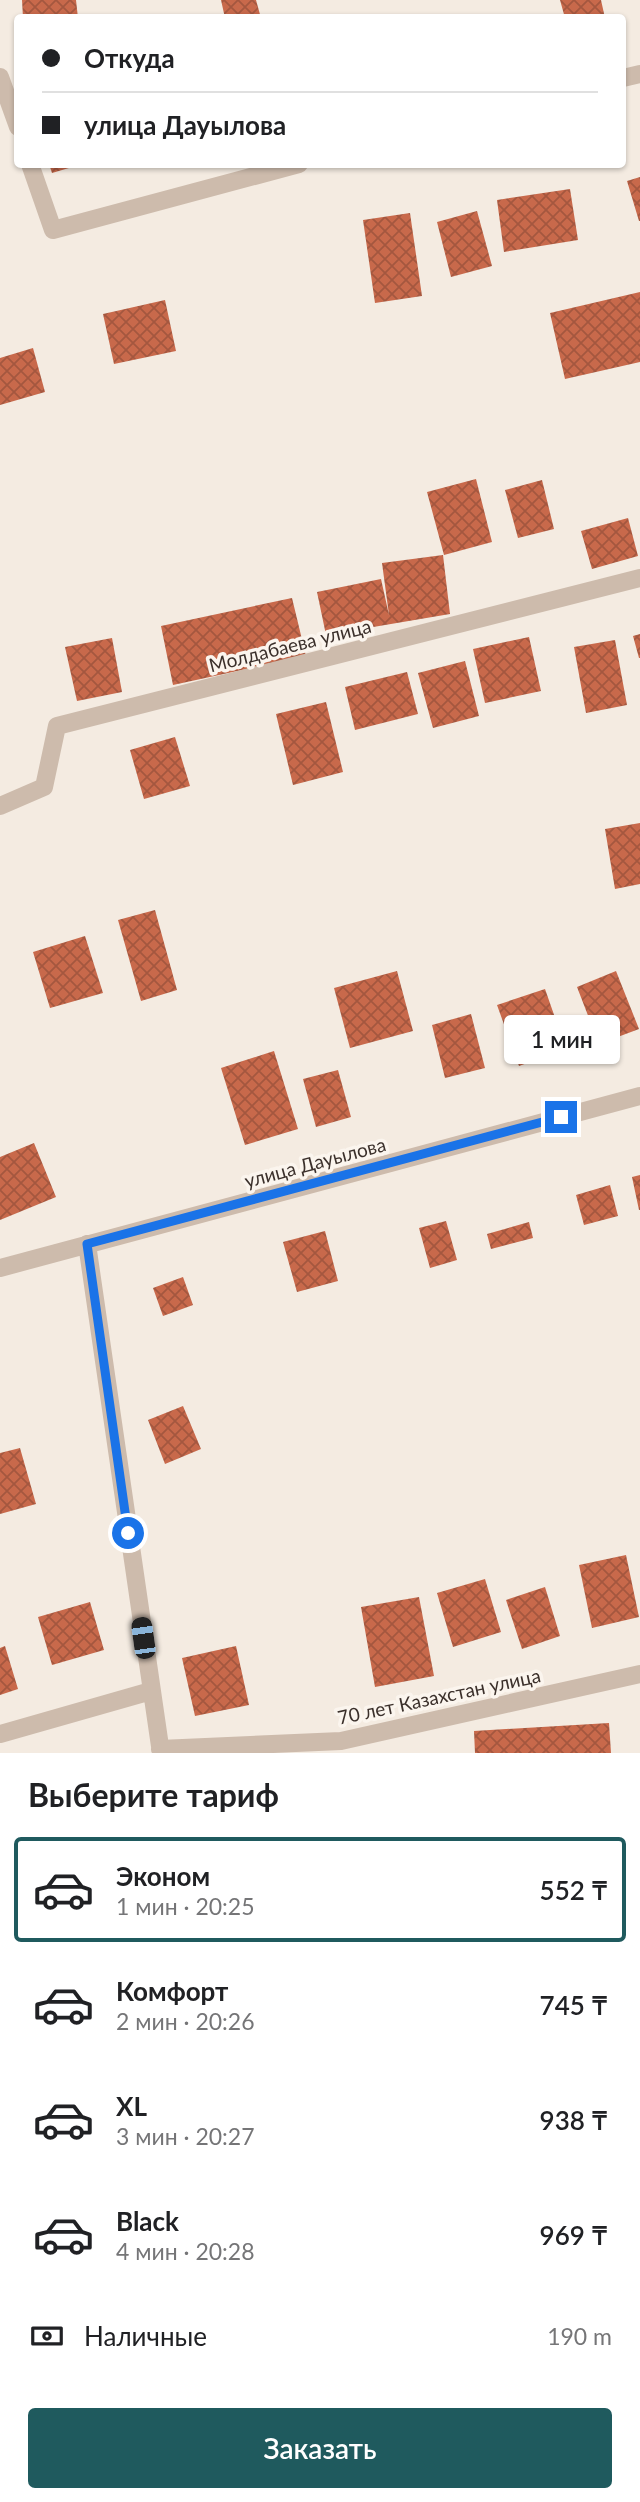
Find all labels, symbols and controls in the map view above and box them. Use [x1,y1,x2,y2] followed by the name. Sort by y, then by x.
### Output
[84,42,175,74] text: Откуда
[84,109,286,141] text: улица Дауылова
[207,614,373,676] street label: Молдабаева улица
[503,1016,619,1064] callout: 1 мин
[531,1025,593,1053] text: 1 мин
[545,1101,577,1133] route end
[242,1132,388,1192] street label: улица Дауылова
[112,1517,144,1549] route start
[130,1616,157,1660] car
[335,1663,543,1729] street label: 70 лет Казахстан улица
[28,1775,279,1814] text: Выберите тариф
[32,1858,95,1921] icon: car
[116,1860,210,1892] text: Эконом
[540,1874,608,1906] text: 552 ₸
[116,1892,255,1920] text: 1 мин · 20:25
[32,1973,95,2036] icon: car
[116,1975,228,2007] text: Комфорт
[540,1989,608,2021] text: 745 ₸
[116,2007,255,2035] text: 2 мин · 20:26
[32,2088,95,2151] icon: car
[116,2090,147,2122] text: XL
[540,2104,608,2136] text: 938 ₸
[116,2122,255,2150] text: 3 мин · 20:27
[32,2203,95,2266] icon: car
[116,2205,179,2237] text: Black
[540,2219,608,2251] text: 969 ₸
[116,2237,255,2265] text: 4 мин · 20:28
[28,2317,66,2355] icon: cash
[84,2320,207,2352] text: Наличные
[547,2322,612,2350] text: 190 m
[28,2408,612,2488] button: Заказать

